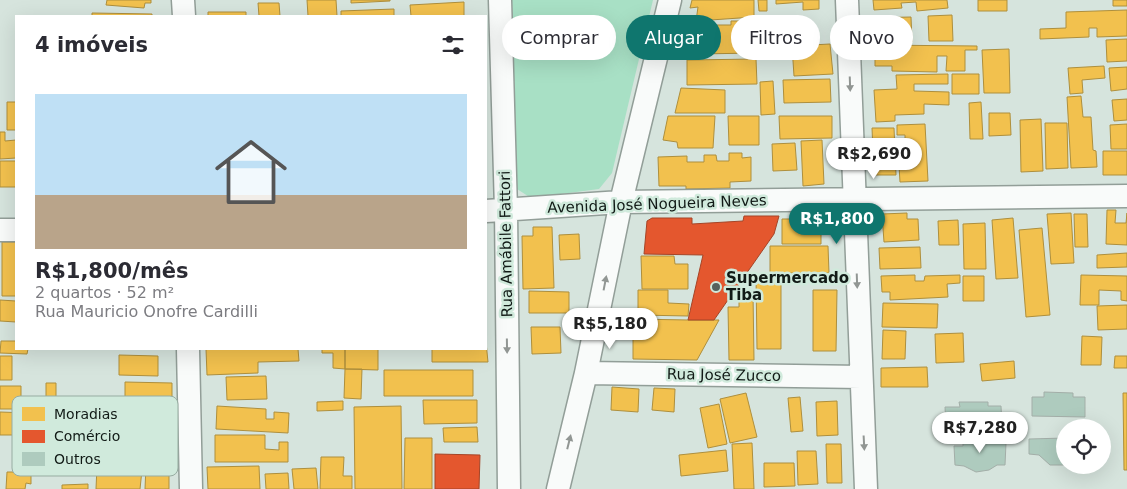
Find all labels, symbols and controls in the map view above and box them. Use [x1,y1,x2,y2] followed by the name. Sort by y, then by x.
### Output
[502,15,616,60] chip: Comprar
[626,15,721,60] chip: Alugar
[731,15,820,60] chip: Filtros
[830,15,913,60] chip: Novo
[439,31,467,59] icon: filters
[35,33,148,57] text: 4 imóveis
[847,76,855,92] one-way arrow
[206,127,296,217] icon: home
[828,138,920,180] pin: R$2,690
[837,144,911,163] text: R$2,690
[496,170,516,318] street label: Rua Amábile Fattori
[547,191,767,217] street label: Avenida José Nogueira Neves
[791,202,883,245] pin: R$1,800
[800,209,874,228] text: R$1,800
[35,259,189,283] text: R$1,800/mês
[726,269,849,304] place label: Supermercado Tiba
[854,273,862,289] one-way arrow
[601,275,609,291] one-way arrow
[710,281,722,293] marker: Supermercado Tiba
[35,283,174,302] text: 2 quartos · 52 m²
[35,302,258,321] text: Rua Mauricio Onofre Cardilli
[564,308,656,350] pin: R$5,180
[573,314,647,333] text: R$5,180
[503,338,511,354] one-way arrow
[667,365,781,385] street label: Rua José Zucco
[12,396,178,476] legend
[54,406,118,422] text: Moradias
[934,412,1026,454] pin: R$7,280
[943,418,1017,437] text: R$7,280
[1056,419,1111,474] map controls
[1056,419,1111,474] button: locate
[54,428,120,444] text: Comércio
[565,434,573,449] one-way arrow
[861,436,869,452] one-way arrow
[54,451,101,467] text: Outros

